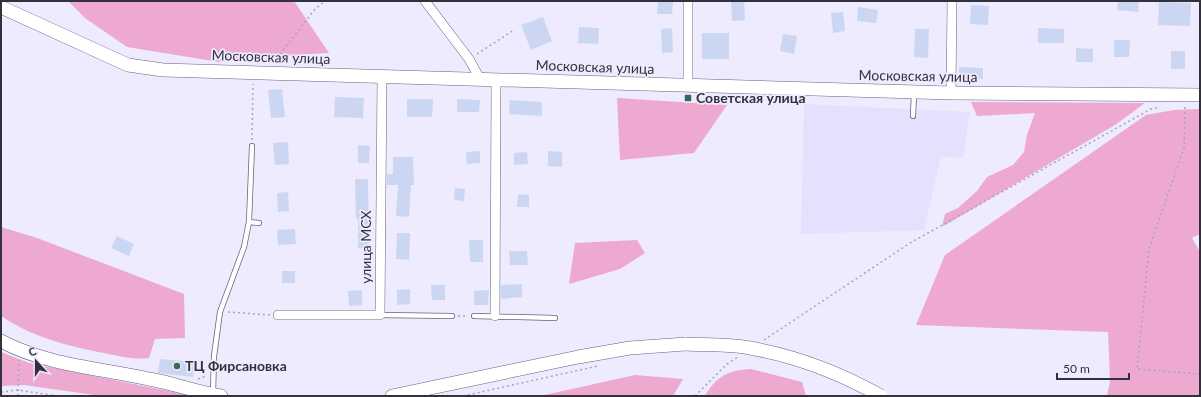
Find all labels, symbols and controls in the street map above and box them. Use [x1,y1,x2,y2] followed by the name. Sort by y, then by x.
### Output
[211,46,331,67] street label: Московская улица
[535,56,655,77] street label: Московская улица
[858,66,978,85] street label: Московская улица
[696,89,806,106] place label: Советская улица
[683,93,693,103] marker: Советская улица
[357,210,374,284] street label: улица МСХ
[16,341,56,381] north arrow
[27,344,39,359] text: С
[1057,355,1129,381] scale bar
[185,357,287,374] place label: ТЦ Фирсановка
[172,361,182,371] marker: ТЦ Фирсановка
[1063,361,1090,376] text: 50 m

